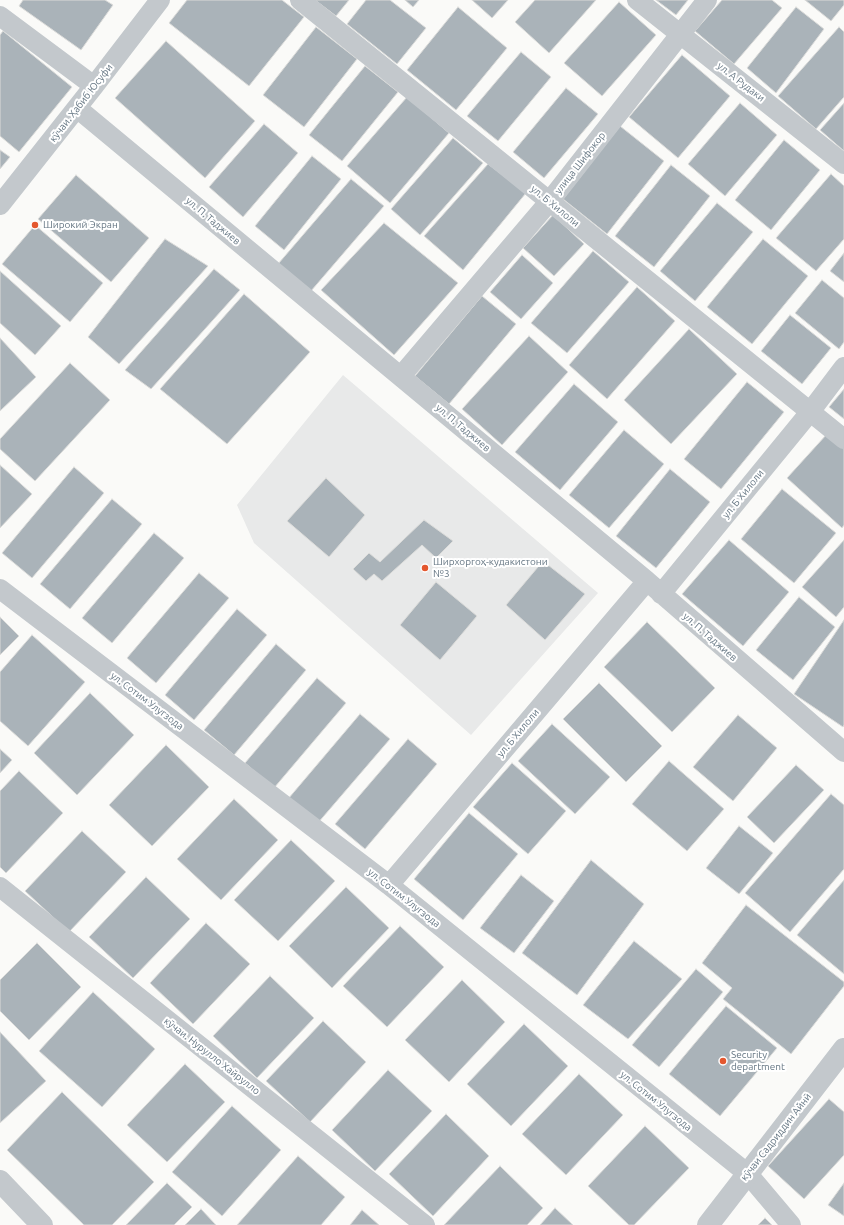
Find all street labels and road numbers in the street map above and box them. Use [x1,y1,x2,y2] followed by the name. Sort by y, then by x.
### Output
[715,60,767,104] street label: ул. А Рудаки
[47,62,115,144] street label: кӯчаи. Ҳабиб Юсуфи
[552,130,608,196] street label: улица Шифокор
[528,183,582,229] street label: ул. Б Хилоли
[183,195,243,247] street label: ул. П. Таджиев
[433,402,493,454] street label: ул. П. Таджиев
[720,467,766,521] street label: ул. Б Хилоли
[681,610,739,664] street label: ул. П. Таджиев
[108,670,186,732] street label: ул. Сотим Улугзода
[494,706,542,760] street label: ул. Б Хилоли
[365,866,443,930] street label: ул. Сотим Улугзода
[162,1015,262,1097] street label: кӯчаи. Нурулло Хайрулло
[618,1068,694,1134] street label: ул. Сотим Улугзода
[738,1091,814,1183] street label: кӯчаи Садриддин Айнӣ

